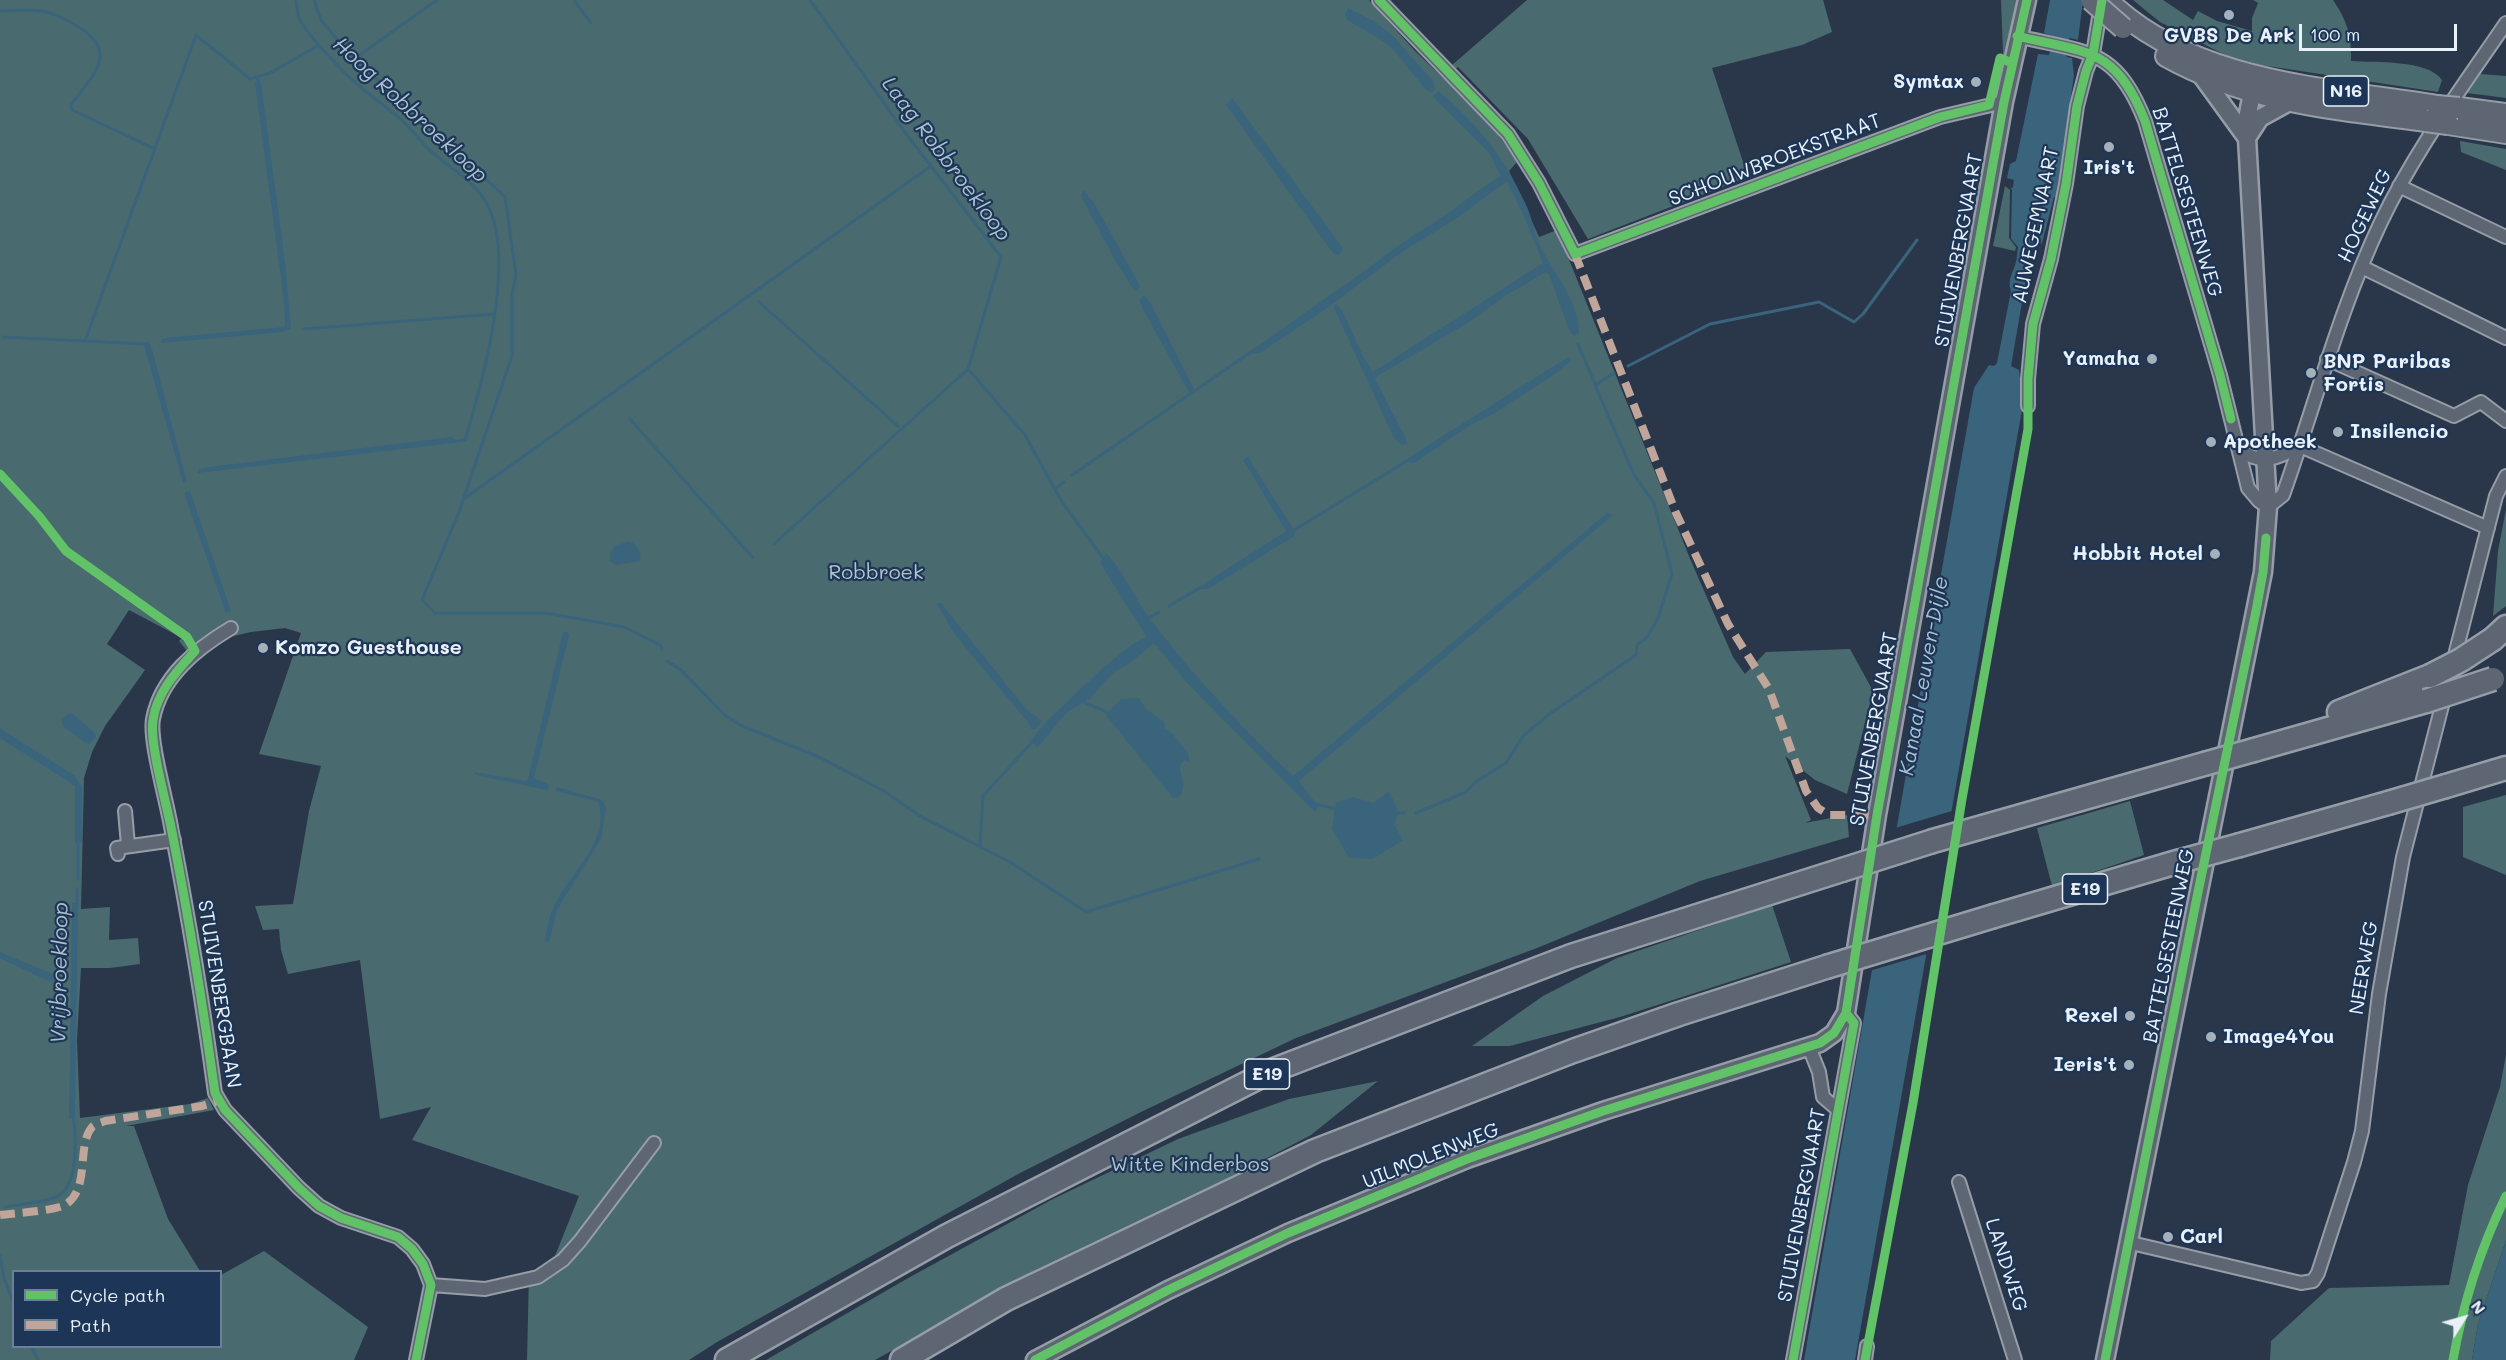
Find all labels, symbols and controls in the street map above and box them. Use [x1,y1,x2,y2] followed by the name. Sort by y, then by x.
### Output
[2222,8,2236,22] marker: GVBS De Ark
[2302,12,2460,50] scale bar
[2310,22,2360,46] text: 100 m
[2164,24,2294,48] place label: GVBS De Ark
[328,32,492,188] water label: Hoog Robbroekloop
[1893,70,1964,94] place label: Symtax
[876,72,1016,246] water label: Laag Robbroekloop
[1969,75,1983,89] marker: Symtax
[2324,76,2368,106] road number: N16
[2147,104,2227,300] street label: BATTELSESTEENWEG
[1666,108,1884,212] street label: SCHOUWBROEKSTRAAT
[2102,140,2116,154] marker: Iris't
[2008,144,2064,306] street label: AUWEGEMVAART
[1930,151,1988,349] street label: STUIVENBERGVAART
[2083,156,2135,180] place label: Iris't
[2333,166,2397,266] street label: HOGEWEG
[2063,347,2140,371] place label: Yamaha
[2323,350,2451,397] place label: BNP Paribas Fortis
[2145,352,2159,366] marker: Yamaha
[2304,366,2318,380] marker: BNP Paribas Fortis
[2350,420,2448,444] place label: Insilencio
[2331,425,2345,439] marker: Insilencio
[2223,430,2317,454] place label: Apotheek
[2204,435,2218,449] marker: Apotheek
[2072,542,2203,566] place label: Hobbit Hotel
[2208,547,2222,561] marker: Hobbit Hotel
[828,561,924,585] park label: Robbroek
[1894,574,1954,778] water label: Kanaal Leuven-Dijle
[1845,630,1903,828] street label: STUIVENBERGVAART
[275,636,462,660] place label: Komzo Guesthouse
[256,641,270,655] marker: Komzo Guesthouse
[2138,847,2200,1045] street label: BATTELSESTEENWEG
[2062,874,2108,904] road number: E19
[192,898,246,1090] street label: STUIVENBERGBAAN
[46,902,74,1044] water label: Vrijbroekloop
[2345,920,2383,1016] street label: NEERWEG
[2064,1004,2118,1028] place label: Rexel
[2123,1009,2137,1023] marker: Rexel
[2223,1025,2335,1049] place label: Image4You
[2204,1030,2218,1044] marker: Image4You
[2053,1053,2117,1077] place label: Ieris't
[2122,1058,2136,1072] marker: Ieris't
[1244,1059,1290,1089] road number: E19
[1773,1106,1831,1304] street label: STUIVENBERGVAART
[1359,1118,1503,1194] street label: UILMOLENWEG
[1111,1153,1269,1177] park label: Witte Kinderbos
[1980,1215,2032,1315] street label: LANDWEG
[2180,1225,2223,1249] place label: Carl
[2161,1230,2175,1244] marker: Carl
[12,1270,222,1348] legend
[70,1283,165,1307] text: Cycle path
[2434,1288,2494,1348] north arrow
[2467,1296,2491,1318] text: N
[70,1313,110,1337] text: Path

